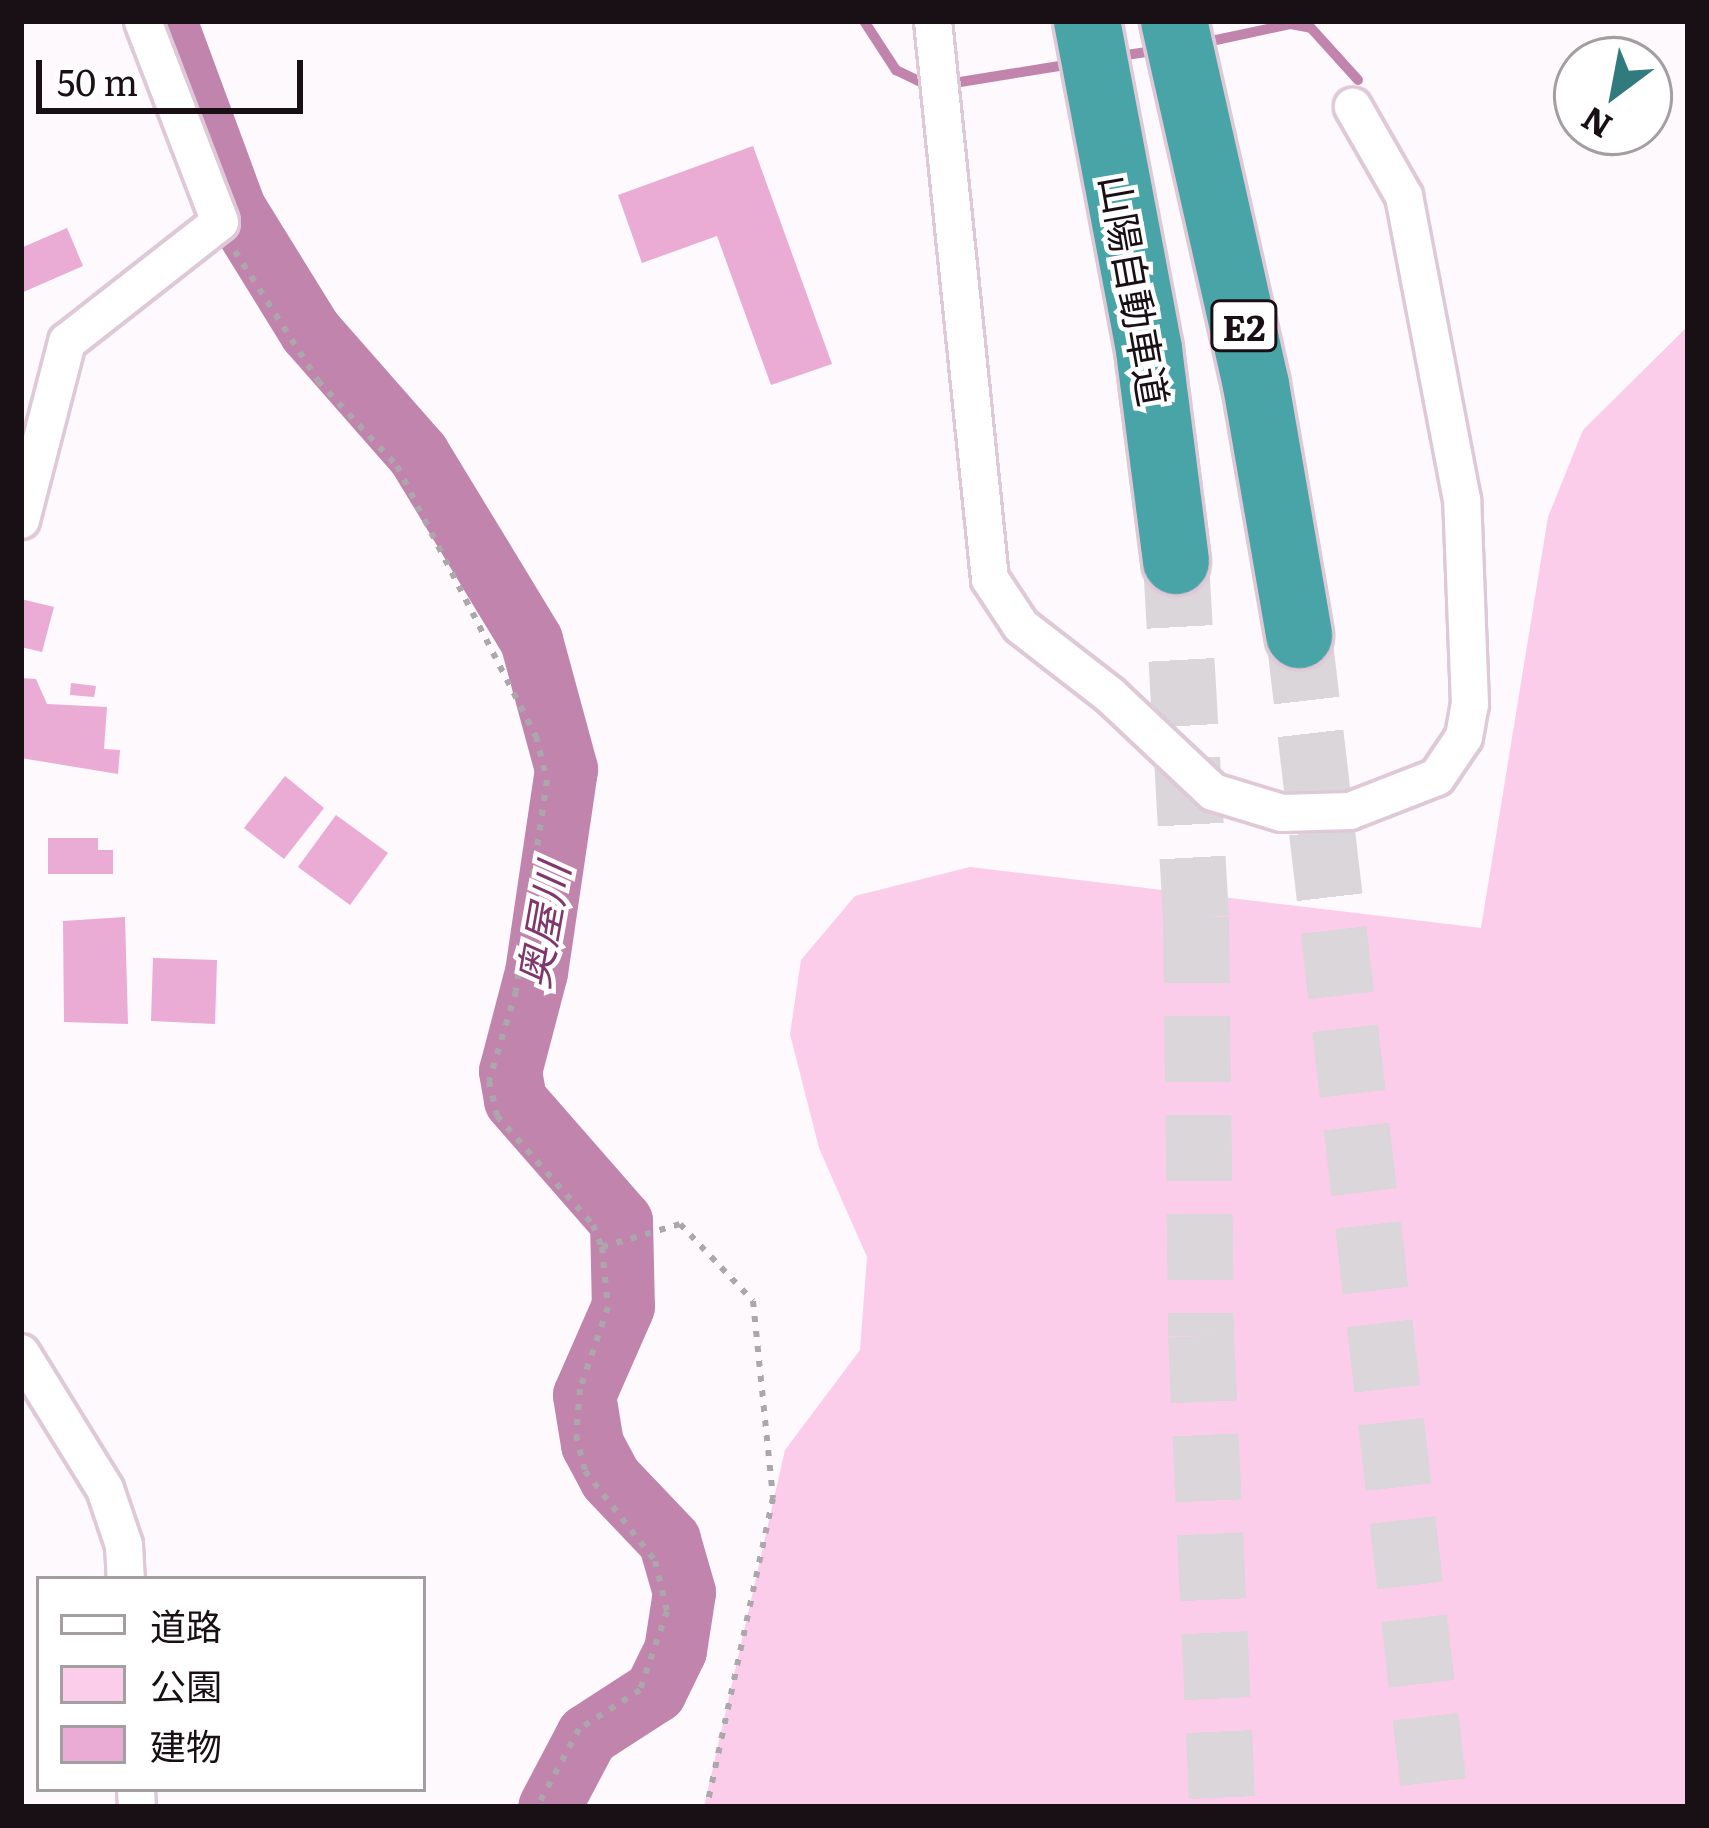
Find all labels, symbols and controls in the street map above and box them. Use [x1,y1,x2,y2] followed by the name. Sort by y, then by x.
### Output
[42,36,309,110] scale bar
[1553,36,1673,156] north arrow
[57,54,138,107] text: 50 m
[1571,96,1620,153] text: N
[1093,171,1179,409] street label: 山陽自動車道
[1208,296,1280,356] road number: E2
[505,859,577,991] water label: 奥屋川
[36,1576,426,1792] legend
[150,1598,222,1651] text: 道路
[150,1658,222,1711] text: 公園
[150,1718,222,1771] text: 建物

